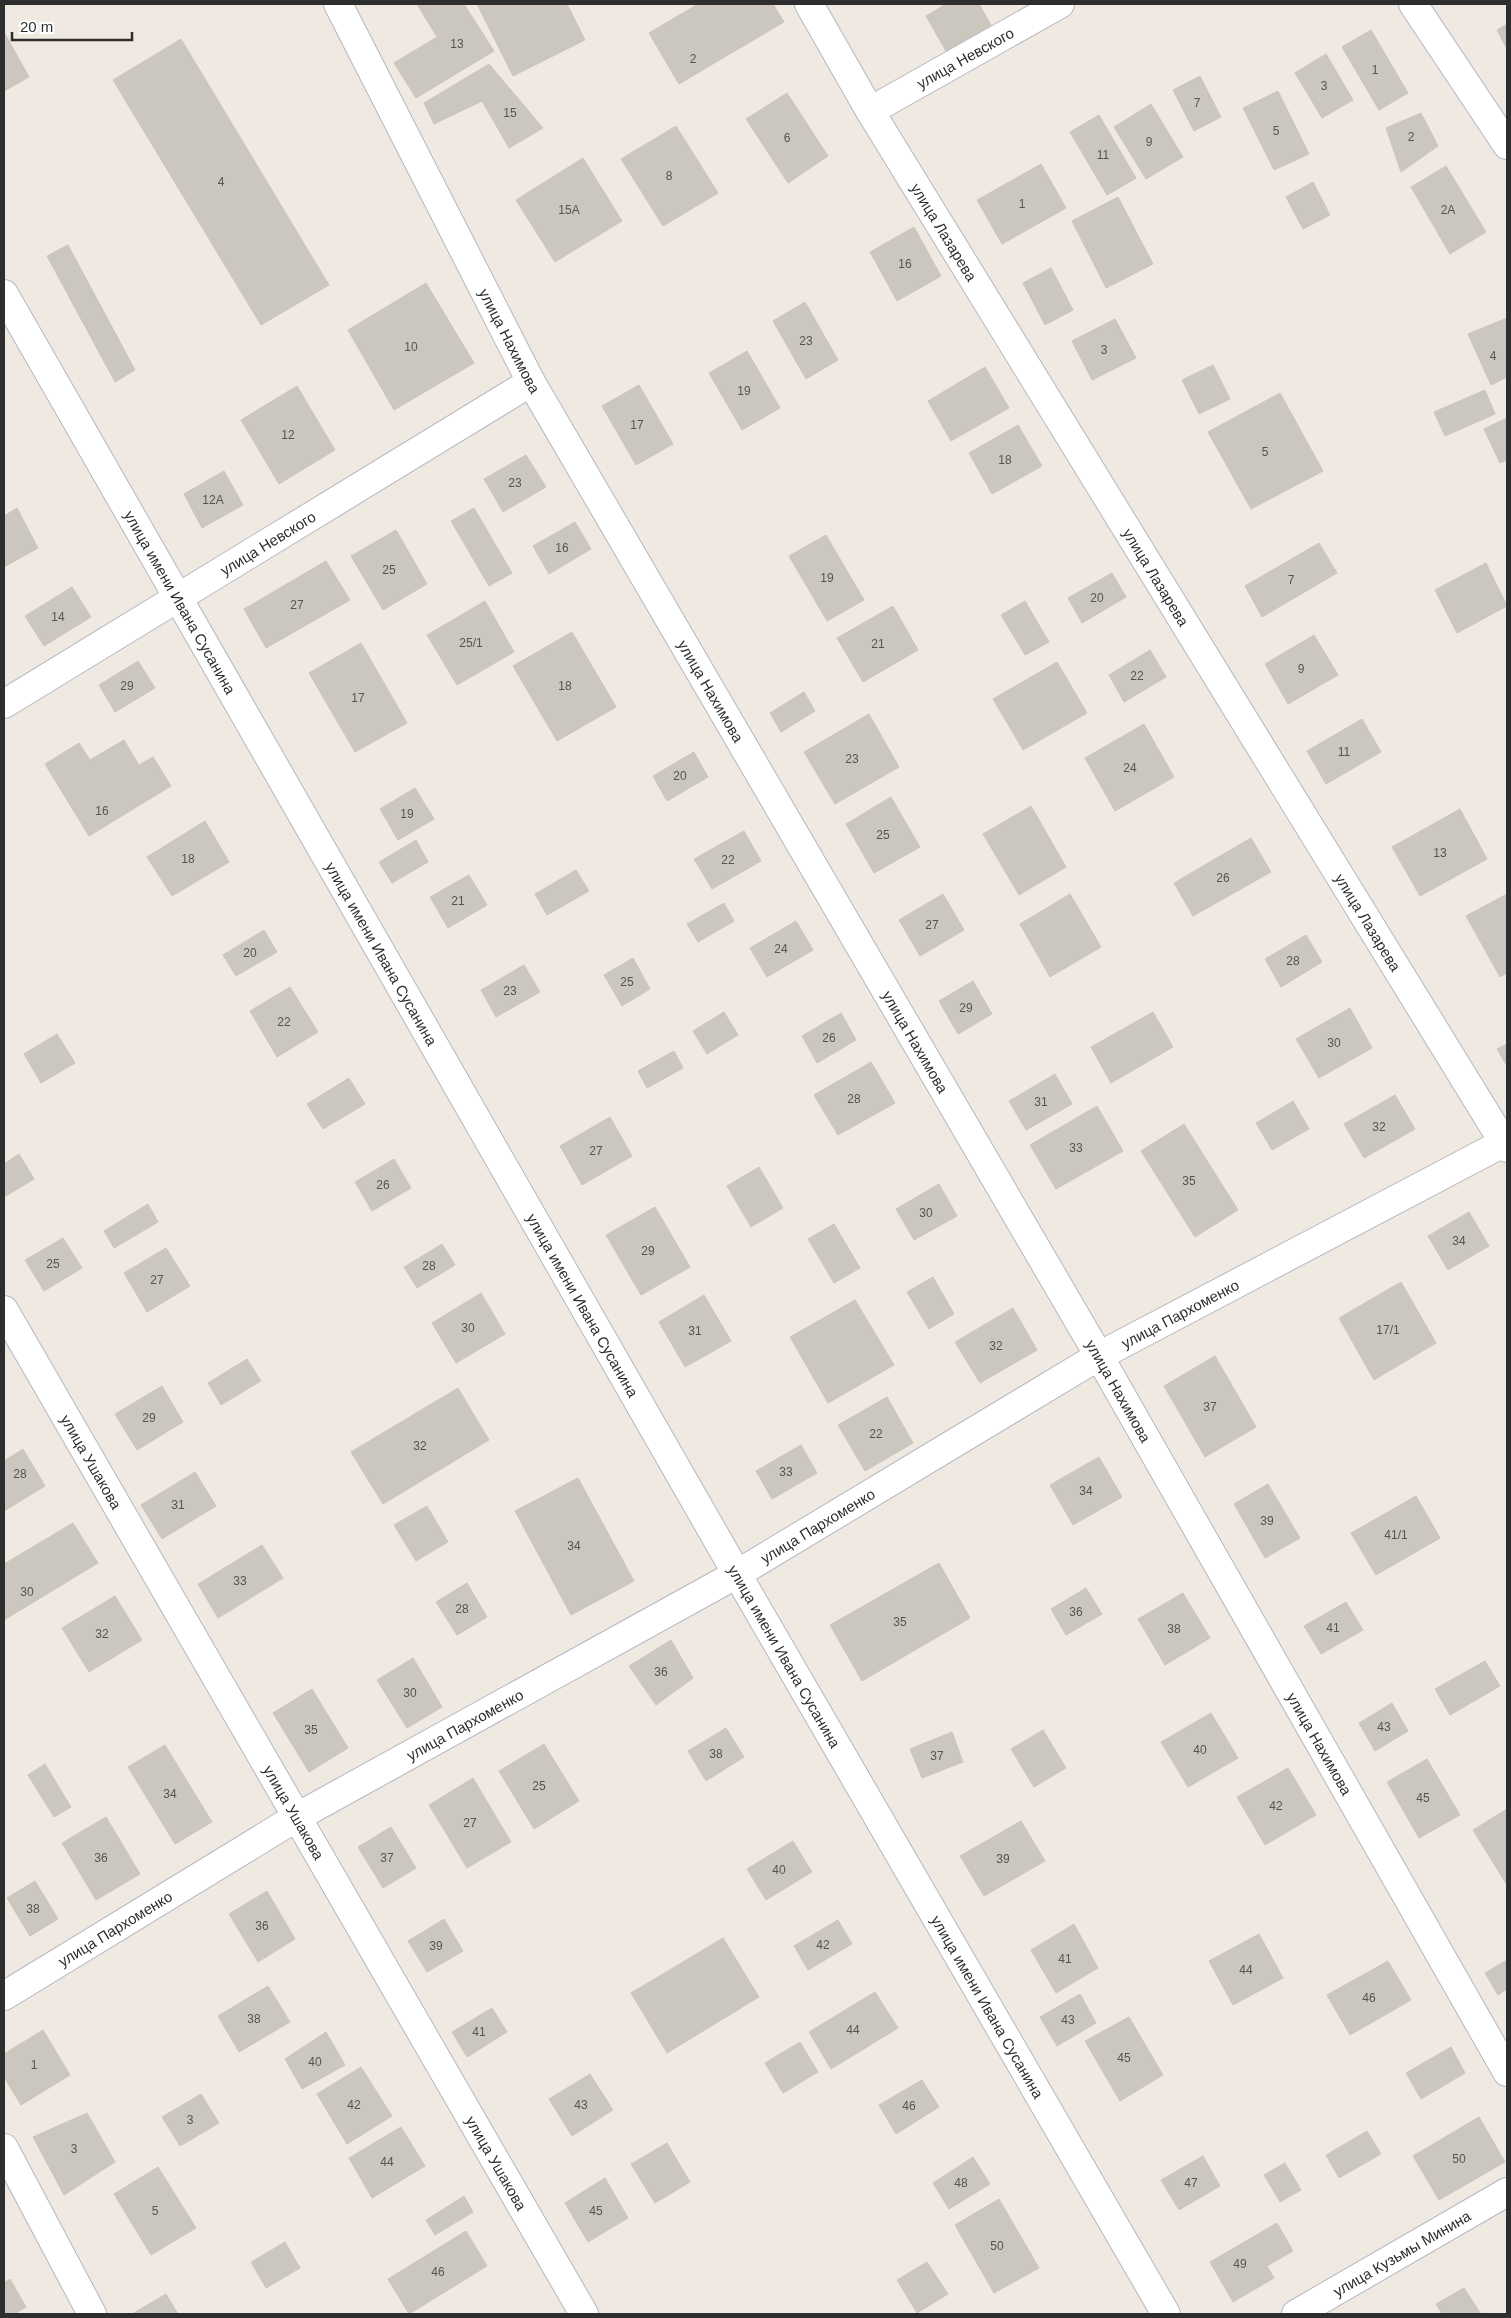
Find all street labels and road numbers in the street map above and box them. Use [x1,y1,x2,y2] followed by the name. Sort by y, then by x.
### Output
[914,23,1016,92] street label: улица Невского
[908,180,981,284] street label: улица Лазарева
[476,285,544,397] street label: улица Нахимова
[121,507,240,697] street label: улица имени Ивана Сусанина
[217,507,318,578] street label: улица Невского
[1120,525,1193,629] street label: улица Лазарева
[675,637,748,746] street label: улица Нахимова
[323,859,441,1049] street label: улица имени Ивана Сусанина
[1332,870,1405,975] street label: улица Лазарева
[879,988,952,1096] street label: улица Нахимова
[524,1210,642,1400] street label: улица имени Ивана Сусанина
[1118,1275,1242,1351] street label: улица Пархоменко
[1083,1337,1155,1446] street label: улица Нахимова
[58,1411,126,1512] street label: улица Ушакова
[757,1485,878,1566] street label: улица Пархоменко
[725,1562,845,1751] street label: улица имени Ивана Сусанина
[404,1685,526,1763] street label: улица Пархоменко
[1284,1689,1356,1798] street label: улица Нахимова
[260,1762,328,1863] street label: улица Ушакова
[55,1887,175,1969] street label: улица Пархоменко
[928,1912,1048,2102] street label: улица имени Ивана Сусанина
[463,2113,531,2214] street label: улица Ушакова
[1330,2206,1474,2299] street label: улица Кузьмы Минина

